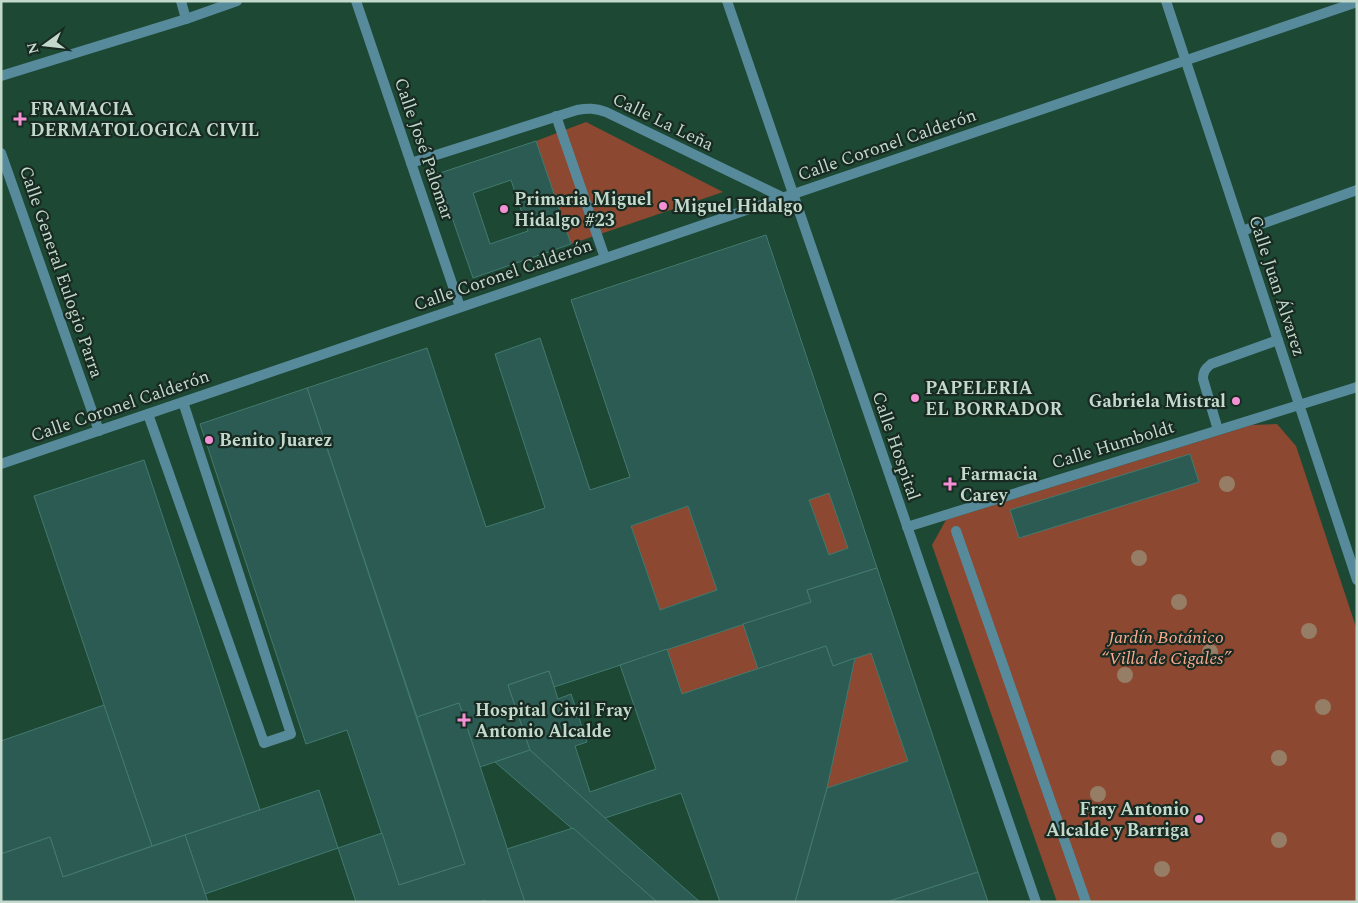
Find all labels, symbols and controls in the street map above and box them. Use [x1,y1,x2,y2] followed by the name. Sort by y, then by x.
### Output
[20,20,70,70] north arrow
[21,40,45,56] text: N
[387,74,461,224] street label: Calle José Palomar
[608,86,718,158] street label: Calle La Leña
[30,96,259,144] place label: FRAMACIA DERMATOLOGICA CIVIL
[794,102,980,188] street label: Calle Coronel Calderón
[14,113,26,125] marker: FRAMACIA DERMATOLOGICA CIVIL
[12,162,110,382] street label: Calle General Eulogio Parra
[514,186,652,234] place label: Primaria Miguel Hidalgo #23
[673,193,803,220] place label: Miguel Hidalgo
[657,200,669,212] marker: Miguel Hidalgo
[498,203,510,215] marker: Primaria Miguel Hidalgo #23
[1241,212,1313,360] street label: Calle Juan Álvarez
[410,232,596,318] street label: Calle Coronel Calderón
[27,363,213,449] street label: Calle Coronel Calderón
[925,375,1063,423] place label: PAPELERIA EL BORRADOR
[865,388,927,504] street label: Calle Hospital
[1089,388,1226,415] place label: Gabriela Mistral
[909,392,921,404] marker: PAPELERIA EL BORRADOR
[1230,395,1242,407] marker: Gabriela Mistral
[1048,413,1178,477] street label: Calle Humboldt
[219,427,332,454] place label: Benito Juarez
[203,434,215,446] marker: Benito Juarez
[960,461,1038,509] place label: Farmacia Carey
[944,478,956,490] marker: Farmacia Carey
[1101,624,1232,672] park label: Jardín Botánico “Villa de Cigales”
[475,697,633,745] place label: Hospital Civil Fray Antonio Alcalde
[457,713,471,727] marker: Hospital Civil Fray Antonio Alcalde
[1046,796,1190,844] place label: Fray Antonio Alcalde y Barriga
[1193,813,1205,825] marker: Fray Antonio Alcalde y Barriga

